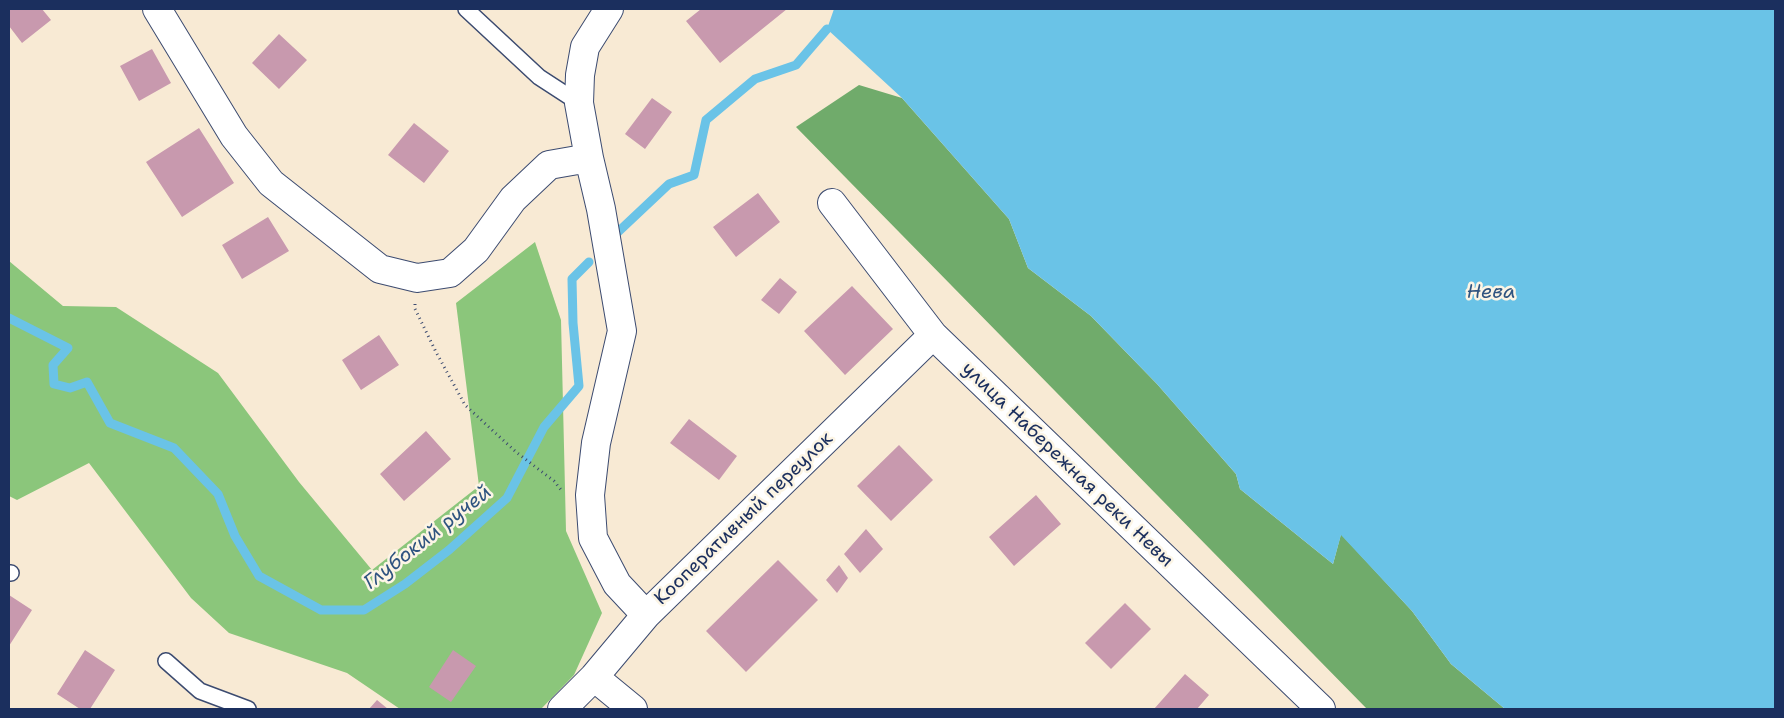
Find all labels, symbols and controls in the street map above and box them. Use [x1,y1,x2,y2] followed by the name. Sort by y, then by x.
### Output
[1467,281,1515,305] water label: Нева
[956,358,1178,572] street label: улица Набережная реки Невы
[650,428,838,610] street label: Кооперативный переулок
[359,481,497,595] water label: Глубокий ручей

